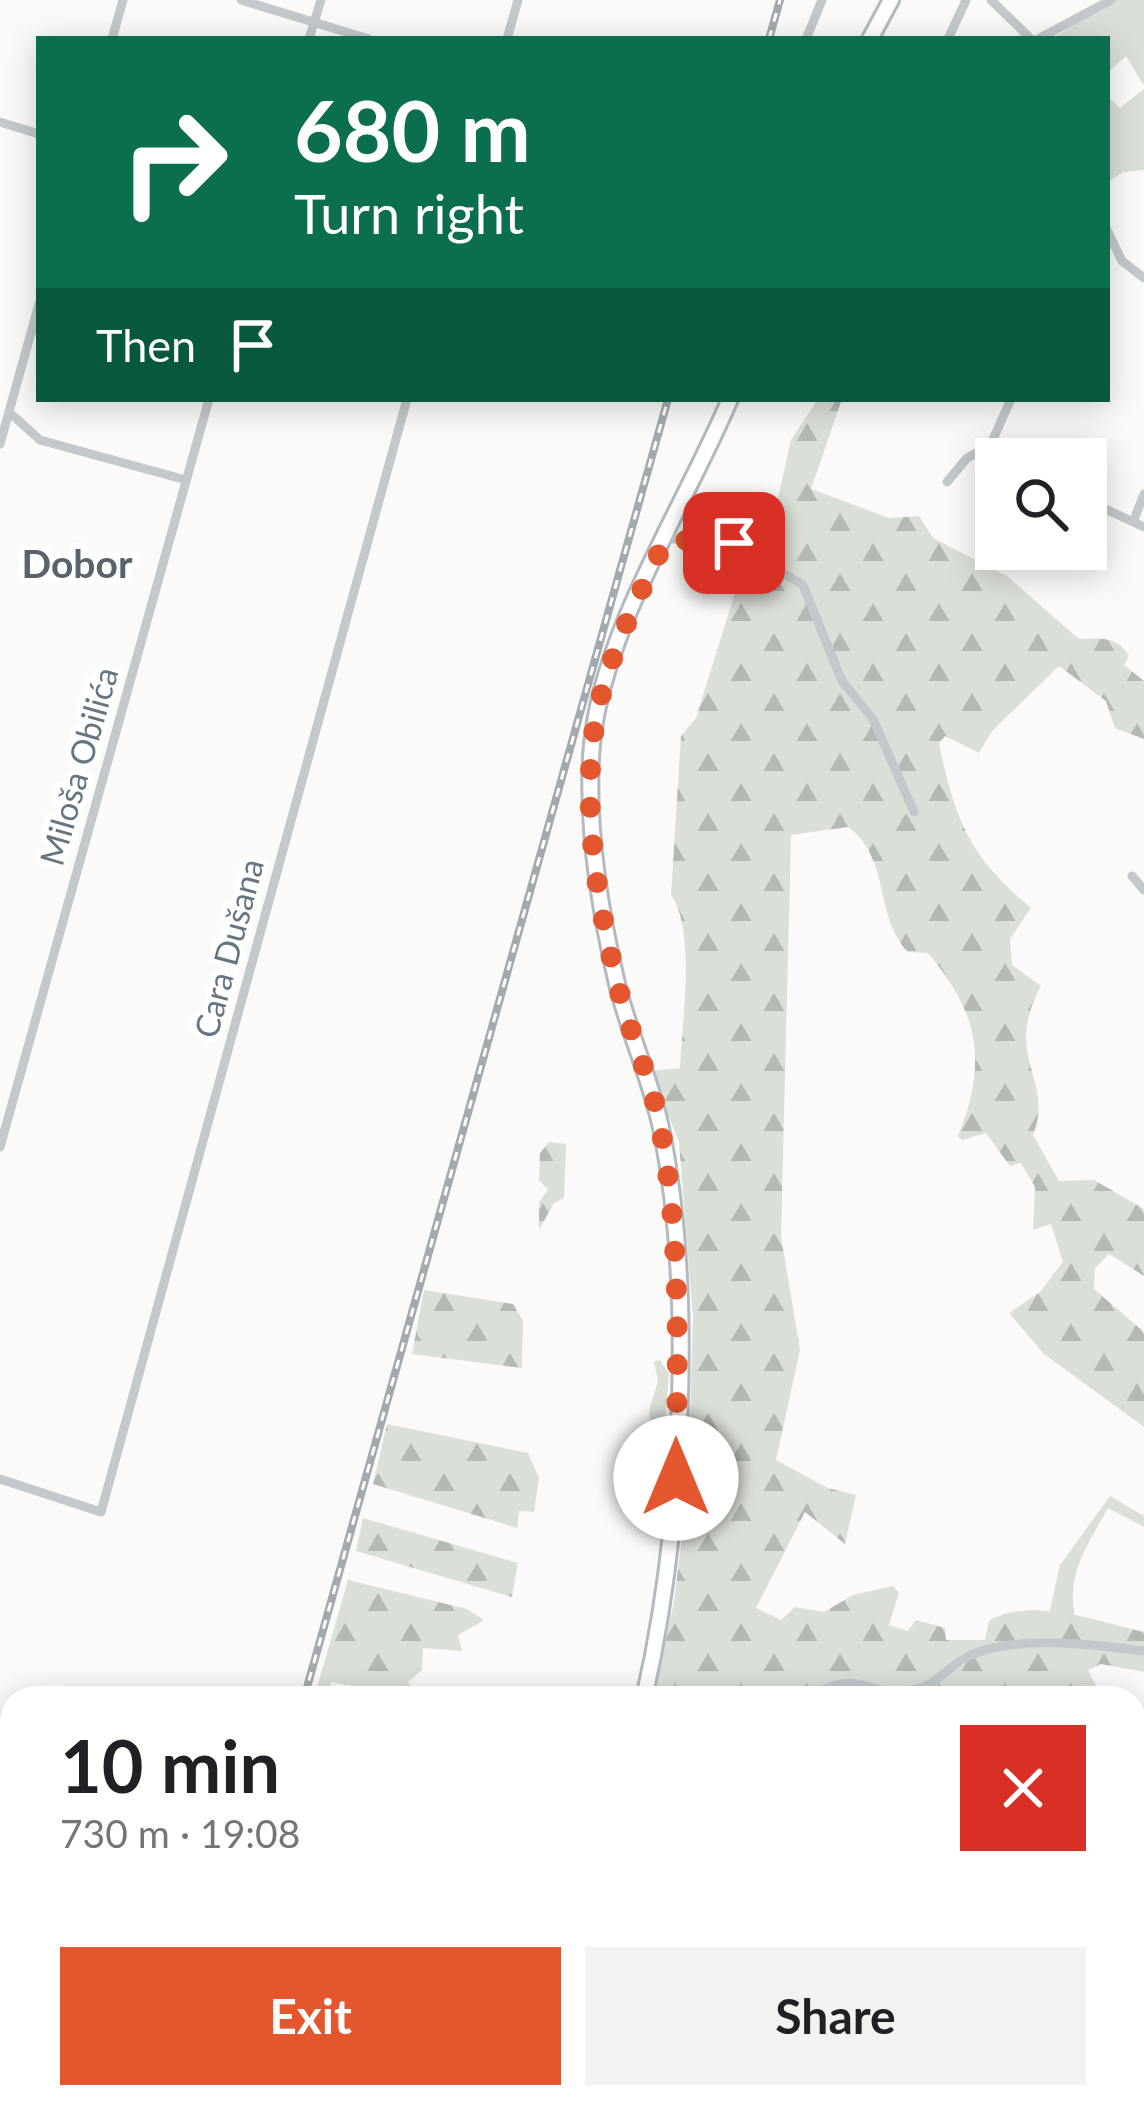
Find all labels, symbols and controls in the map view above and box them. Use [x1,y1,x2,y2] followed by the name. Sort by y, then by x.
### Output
[294,79,531,180] text: 680 m
[96,84,252,240] icon: right
[294,181,524,246] text: Turn right
[220,312,286,378] icon: arrive
[96,318,196,372] text: Then
[975,438,1107,570] map controls
[975,438,1107,570] button: search
[683,492,785,594] pin
[701,510,767,576] icon: arrive
[22,540,133,586] district label: Dobor
[31,662,125,870] street label: Miloša Obilića
[185,854,271,1042] street label: Cara Dušana
[613,1415,739,1541] position arrow
[60,1722,280,1808] text: 10 min
[960,1725,1086,1851] button: close
[60,1810,300,1856] text: 730 m · 19:08
[60,1947,561,2085] button: Exit
[585,1947,1086,2085] button: Share

